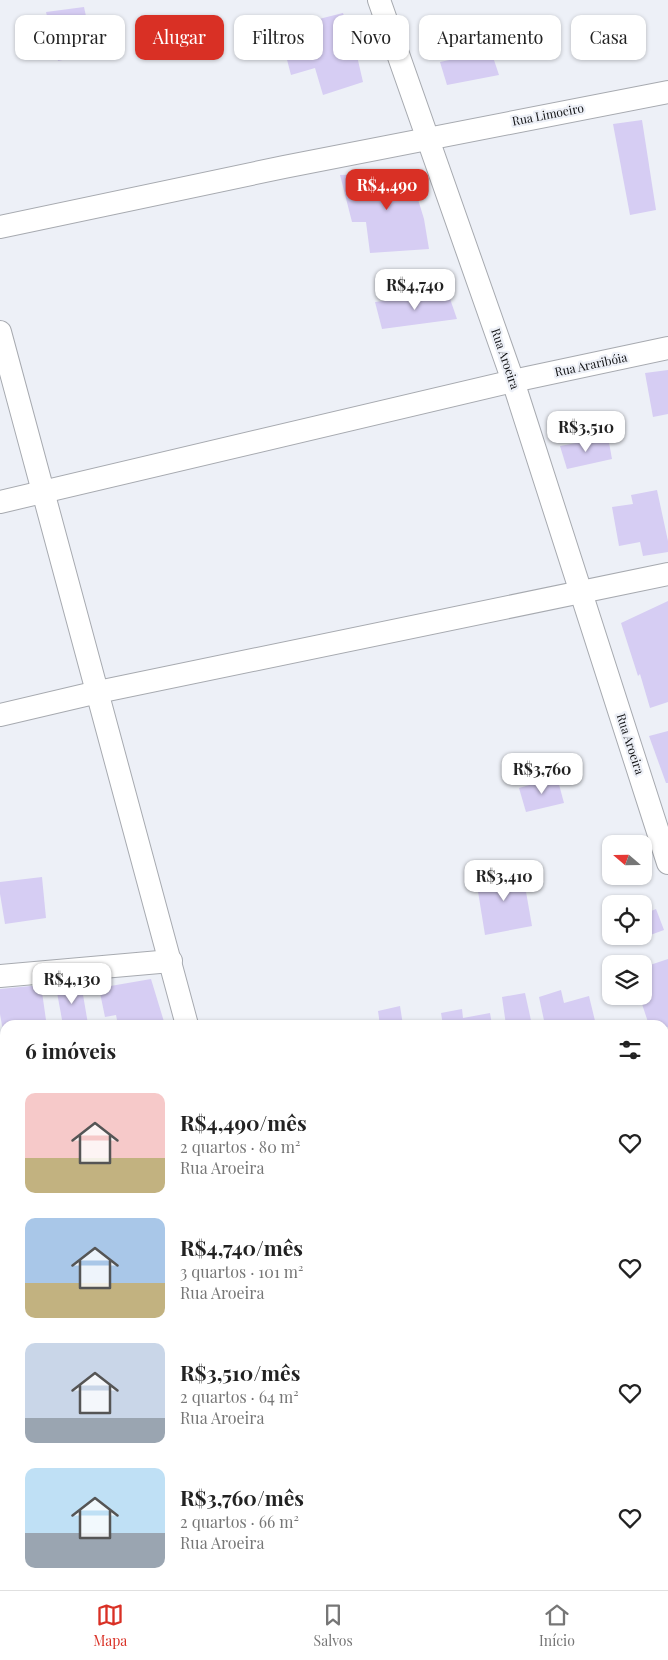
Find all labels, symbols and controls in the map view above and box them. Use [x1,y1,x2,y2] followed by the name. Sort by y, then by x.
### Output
[15,15,125,60] chip: Comprar
[135,15,224,60] chip: Alugar
[234,15,323,60] chip: Filtros
[333,15,409,60] chip: Novo
[419,15,561,60] chip: Apartamento
[571,15,646,60] chip: Casa
[511,99,585,129] street label: Rua Limoeiro
[341,168,433,211] pin: R$4,490
[357,174,417,195] text: R$4,490
[369,268,461,311] pin: R$4,740
[386,274,444,295] text: R$4,740
[488,326,524,391] street label: Rua Aroeira
[553,349,629,380] street label: Rua Araribóia
[540,410,632,453] pin: R$3,510
[558,416,614,437] text: R$3,510
[614,711,648,776] street label: Rua Aroeira
[496,752,588,795] pin: R$3,760
[513,758,571,779] text: R$3,760
[602,835,652,885] north arrow
[602,835,652,1005] map controls
[458,860,550,902] pin: R$3,410
[475,865,533,886] text: R$3,410
[602,895,652,945] button: locate
[602,955,652,1005] button: layers
[26,962,118,1005] pin: R$4,130
[43,968,101,989] text: R$4,130
[25,1036,116,1064] text: 6 imóveis
[616,1036,644,1064] icon: filters
[180,1108,307,1136] text: R$4,490/mês
[65,1113,125,1173] icon: home
[616,1129,644,1157] icon: heart
[180,1136,300,1157] text: 2 quartos · 80 m²
[180,1157,264,1178] text: Rua Aroeira
[180,1233,303,1261] text: R$4,740/mês
[65,1238,125,1298] icon: home
[616,1254,644,1282] icon: heart
[180,1261,303,1282] text: 3 quartos · 101 m²
[180,1282,264,1303] text: Rua Aroeira
[180,1358,300,1386] text: R$3,510/mês
[65,1363,125,1423] icon: home
[616,1379,644,1407] icon: heart
[180,1386,299,1407] text: 2 quartos · 64 m²
[180,1407,264,1428] text: Rua Aroeira
[180,1483,304,1511] text: R$3,760/mês
[65,1488,125,1548] icon: home
[616,1504,644,1532] icon: heart
[180,1511,299,1532] text: 2 quartos · 66 m²
[180,1532,264,1553] text: Rua Aroeira
[93,1601,127,1650] tab: Mapa
[314,1601,353,1650] tab: Salvos
[539,1601,575,1650] tab: Início

